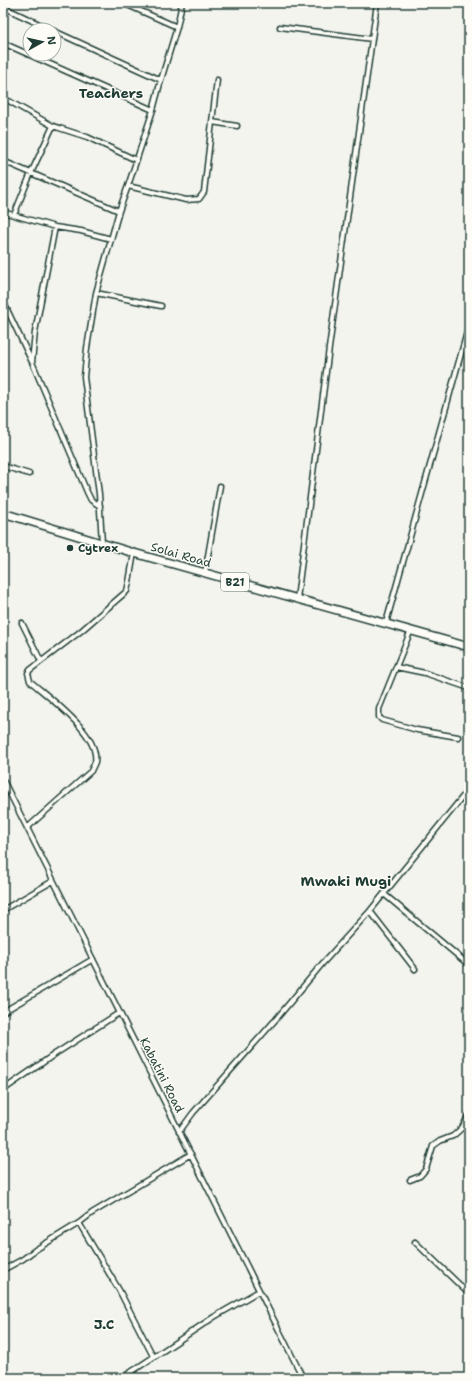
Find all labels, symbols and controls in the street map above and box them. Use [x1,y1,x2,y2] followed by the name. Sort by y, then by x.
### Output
[22,22,62,62] north arrow
[43,35,59,46] text: N
[79,84,143,102] district label: Teachers
[149,539,214,571] street label: Solai Road
[78,540,118,556] place label: Cytrex
[65,543,75,553] marker: Cytrex
[221,573,249,591] road number: B21
[301,872,391,890] district label: Mwaki Mugi
[136,1035,188,1116] street label: Kabatini Road
[94,1315,114,1333] district label: J.C

